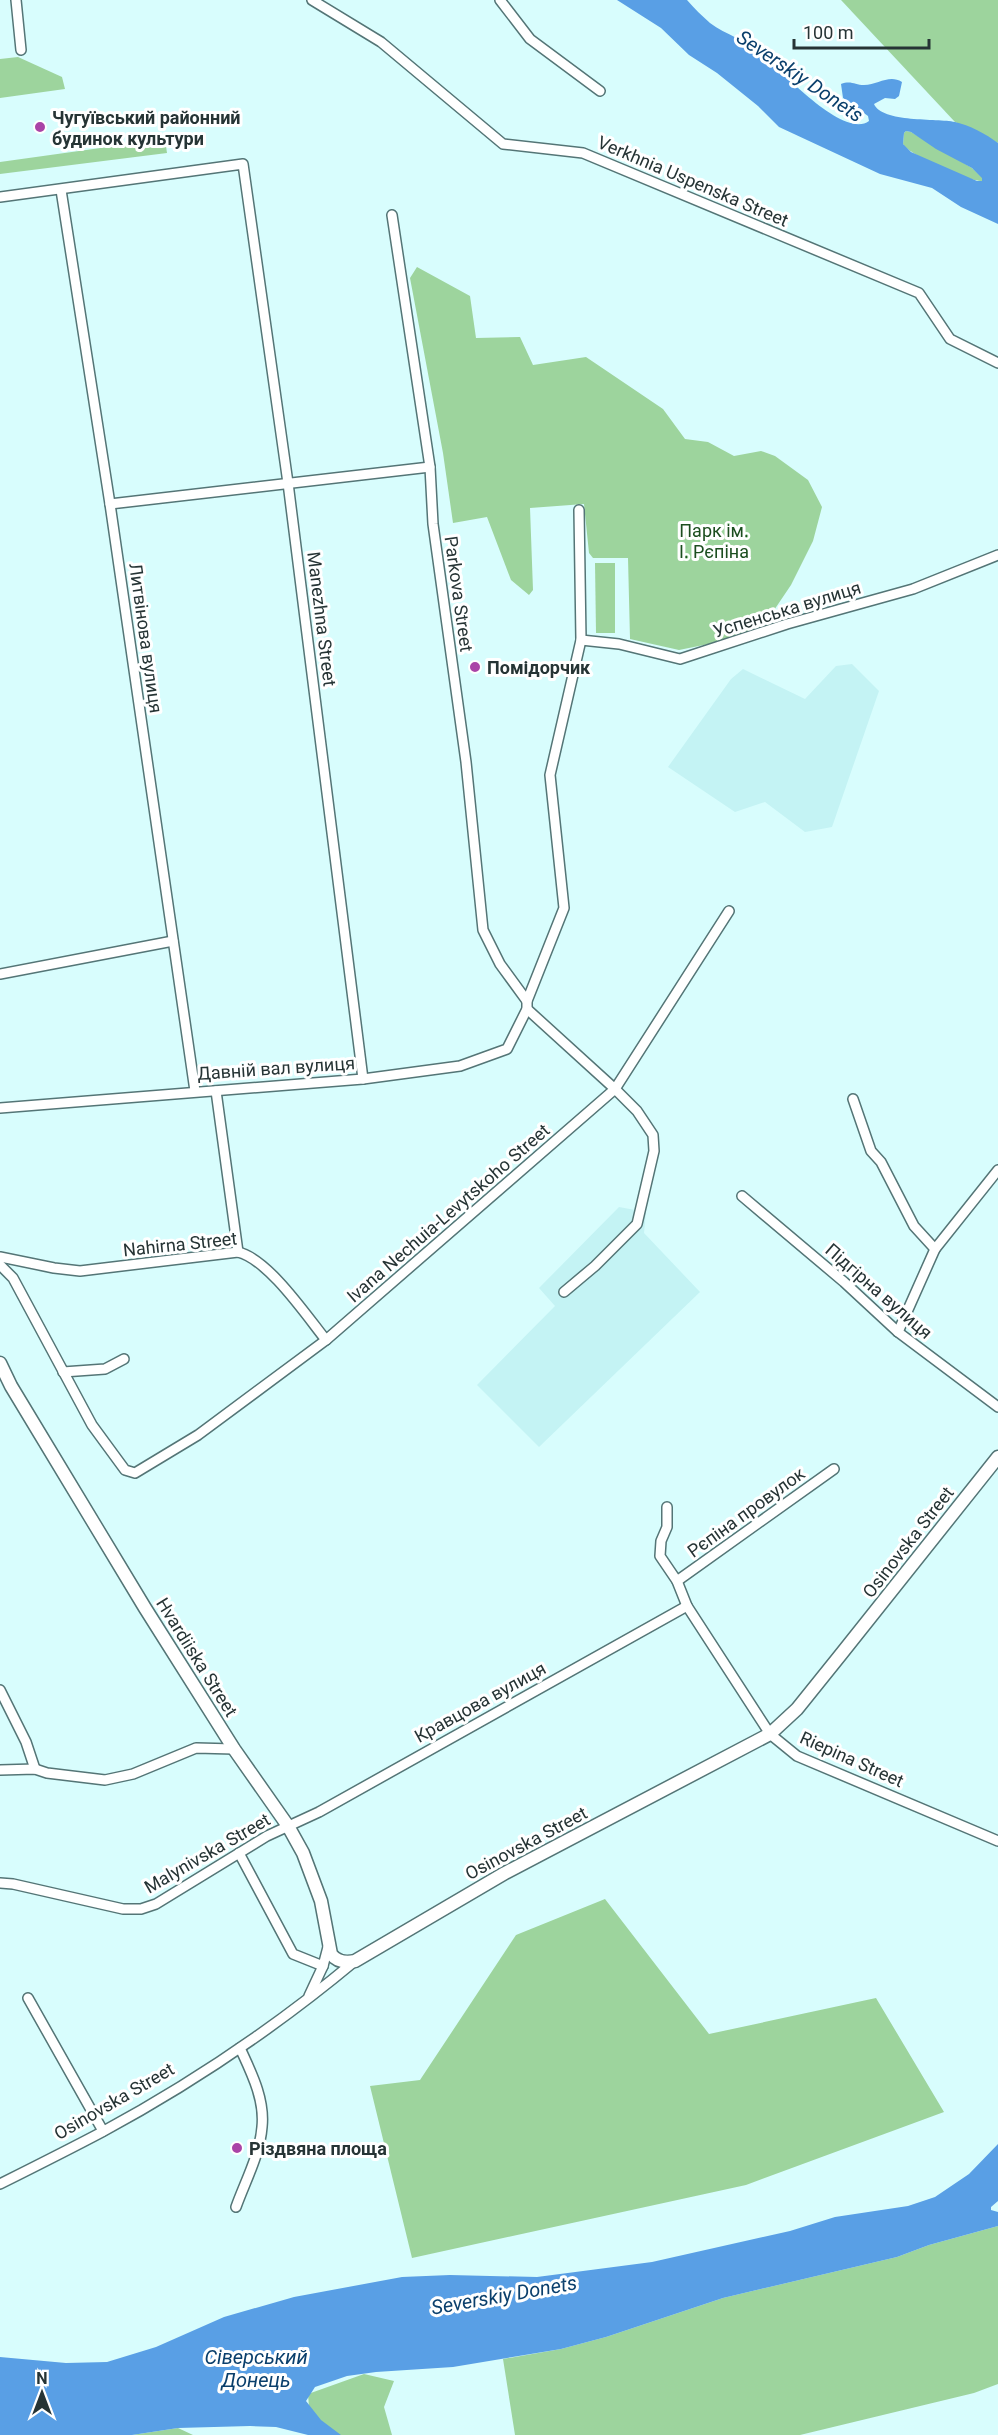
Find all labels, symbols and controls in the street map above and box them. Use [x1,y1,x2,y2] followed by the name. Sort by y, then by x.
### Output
[794,12,929,50] scale bar
[803,22,854,43] text: 100 m
[732,25,868,127] water label: Severskiy Donets
[52,107,241,149] place label: Чугуївський районний будинок культури
[33,120,47,134] marker: Чугуївський районний будинок культури
[595,131,792,231] street label: Verkhnia Uspenska Street
[679,520,749,562] park label: Парк ім. І. Рєпіна
[440,535,478,653] street label: Parkova Street
[303,550,341,688] street label: Manezhna Street
[125,562,167,714] street label: Литвінова вулиця
[711,577,863,641] street label: Успенська вулиця
[487,657,591,678] place label: Помідорчик
[468,660,482,674] marker: Помідорчик
[196,1052,356,1084] street label: Давній вал вулиця
[342,1119,554,1307] street label: Ivana Nechuia-Levytskoho Street
[122,1228,238,1260] street label: Nahirna Street
[821,1239,937,1343] street label: Підгірна вулиця
[683,1462,809,1562] street label: Рєпіна провулок
[858,1482,958,1602] street label: Osinovska Street
[152,1594,242,1720] street label: Hvardiiska Street
[411,1657,549,1747] street label: Кравцова вулиця
[797,1727,907,1791] street label: Riepina Street
[461,1802,591,1884] street label: Osinovska Street
[140,1808,274,1897] street label: Malynivska Street
[50,2058,178,2144] street label: Osinovska Street
[249,2138,387,2159] place label: Різдвяна площа
[230,2141,244,2155] marker: Різдвяна площа
[429,2270,579,2320] water label: Severskiy Donets
[204,2345,308,2392] water label: Сіверський Донець
[12,2363,72,2423] north arrow
[36,2369,48,2388] text: N

